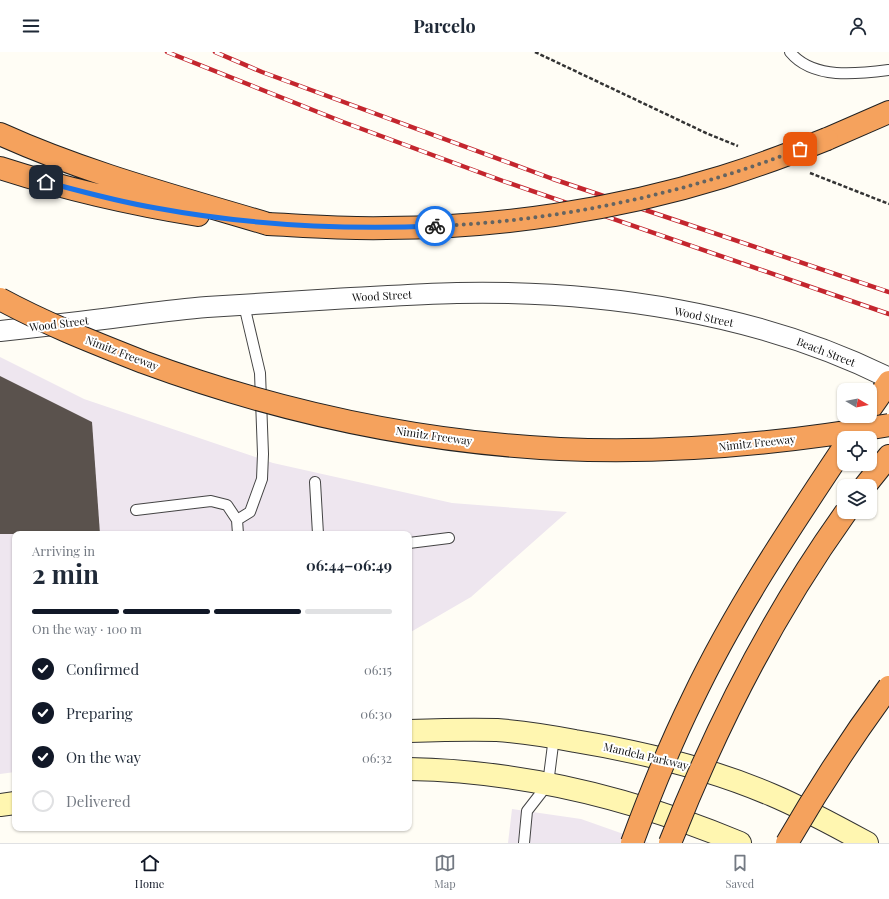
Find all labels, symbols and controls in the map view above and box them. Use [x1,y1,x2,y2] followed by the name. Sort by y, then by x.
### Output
[413,14,476,38] text: Parcelo
[20,15,42,37] icon: menu
[847,15,869,37] icon: person
[783,132,817,166] pin
[789,138,811,160] icon: bag
[29,165,63,199] pin
[35,171,57,193] icon: home
[415,206,455,246] courier
[424,215,446,237] icon: bike
[351,286,412,305] street label: Wood Street
[672,303,735,330] street label: Wood Street
[27,312,90,335] street label: Wood Street
[84,332,161,374] street label: Nimitz Freeway
[795,333,858,370] street label: Beach Street
[837,383,877,423] north arrow
[837,383,877,519] map controls
[395,423,474,448] street label: Nimitz Freeway
[718,431,797,454] street label: Nimitz Freeway
[837,431,877,471] button: locate
[837,479,877,519] button: layers
[32,542,95,559] text: Arriving in
[306,555,392,575] text: 06:44–06:49
[32,556,99,591] text: 2 min
[32,620,142,637] text: On the way · 100 m
[32,658,54,680] icon: check
[66,659,139,679] text: Confirmed
[364,661,392,678] text: 06:15
[32,702,54,724] icon: check
[66,703,133,723] text: Preparing
[360,705,392,722] text: 06:30
[602,738,690,773] street label: Mandela Parkway
[32,746,54,768] icon: check
[66,747,141,767] text: On the way
[362,749,392,766] text: 06:32
[66,791,131,811] text: Delivered
[135,852,164,891] tab: Home
[434,852,456,891] tab: Map
[726,852,754,891] tab: Saved

